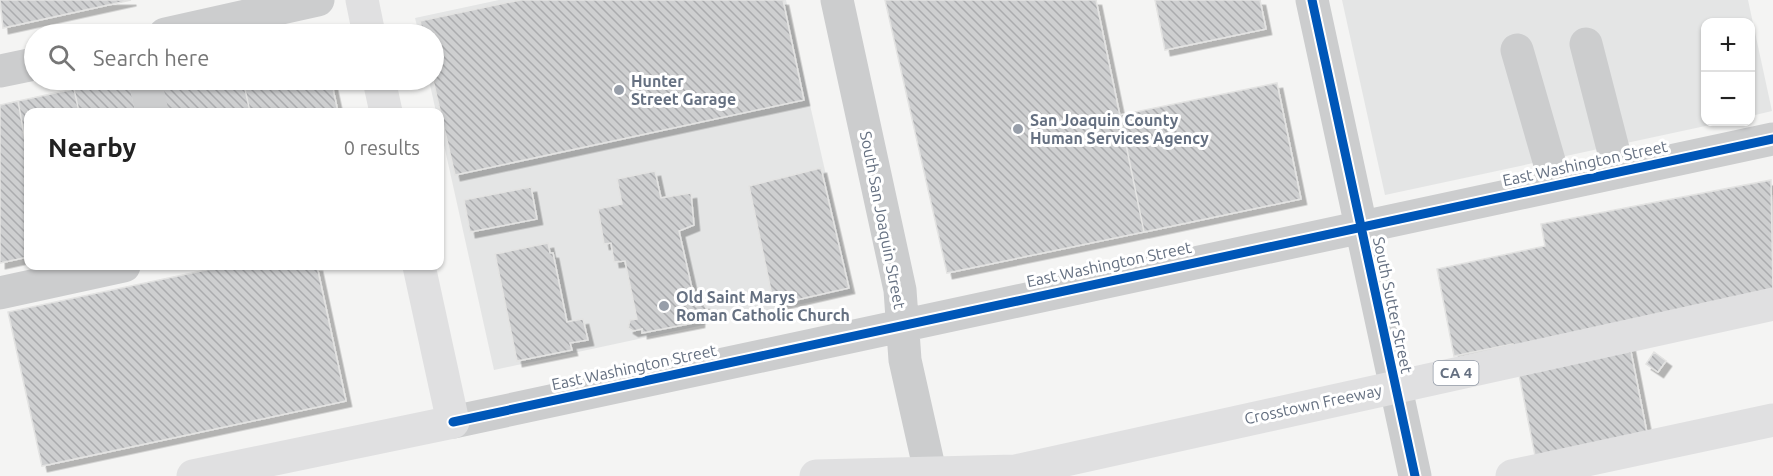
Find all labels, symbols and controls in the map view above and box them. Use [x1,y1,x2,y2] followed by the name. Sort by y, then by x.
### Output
[1701,18,1755,126] map controls
[1701,18,1755,72] button: +
[24,24,444,90] search box
[45,41,78,74] icon: search
[93,45,209,70] text: Search here
[631,72,736,108] place label: Hunter Street Garage
[1701,72,1755,126] button: −
[612,83,626,97] marker: Hunter Street Garage
[1030,111,1209,147] place label: San Joaquin County Human Services Agency
[1011,122,1025,136] marker: San Joaquin County Human Services Agency
[857,130,909,311] street label: South San Joaquin Street
[48,133,136,162] text: Nearby
[344,136,420,159] text: 0 results
[1501,137,1670,189] street label: East Washington Street
[1370,235,1416,376] street label: South Sutter Street
[1025,238,1194,290] street label: East Washington Street
[676,288,850,324] place label: Old Saint Marys Roman Catholic Church
[657,299,671,313] marker: Old Saint Marys Roman Catholic Church
[550,341,719,393] street label: East Washington Street
[1434,361,1478,385] road number: CA 4
[1243,381,1384,427] street label: Crosstown Freeway

